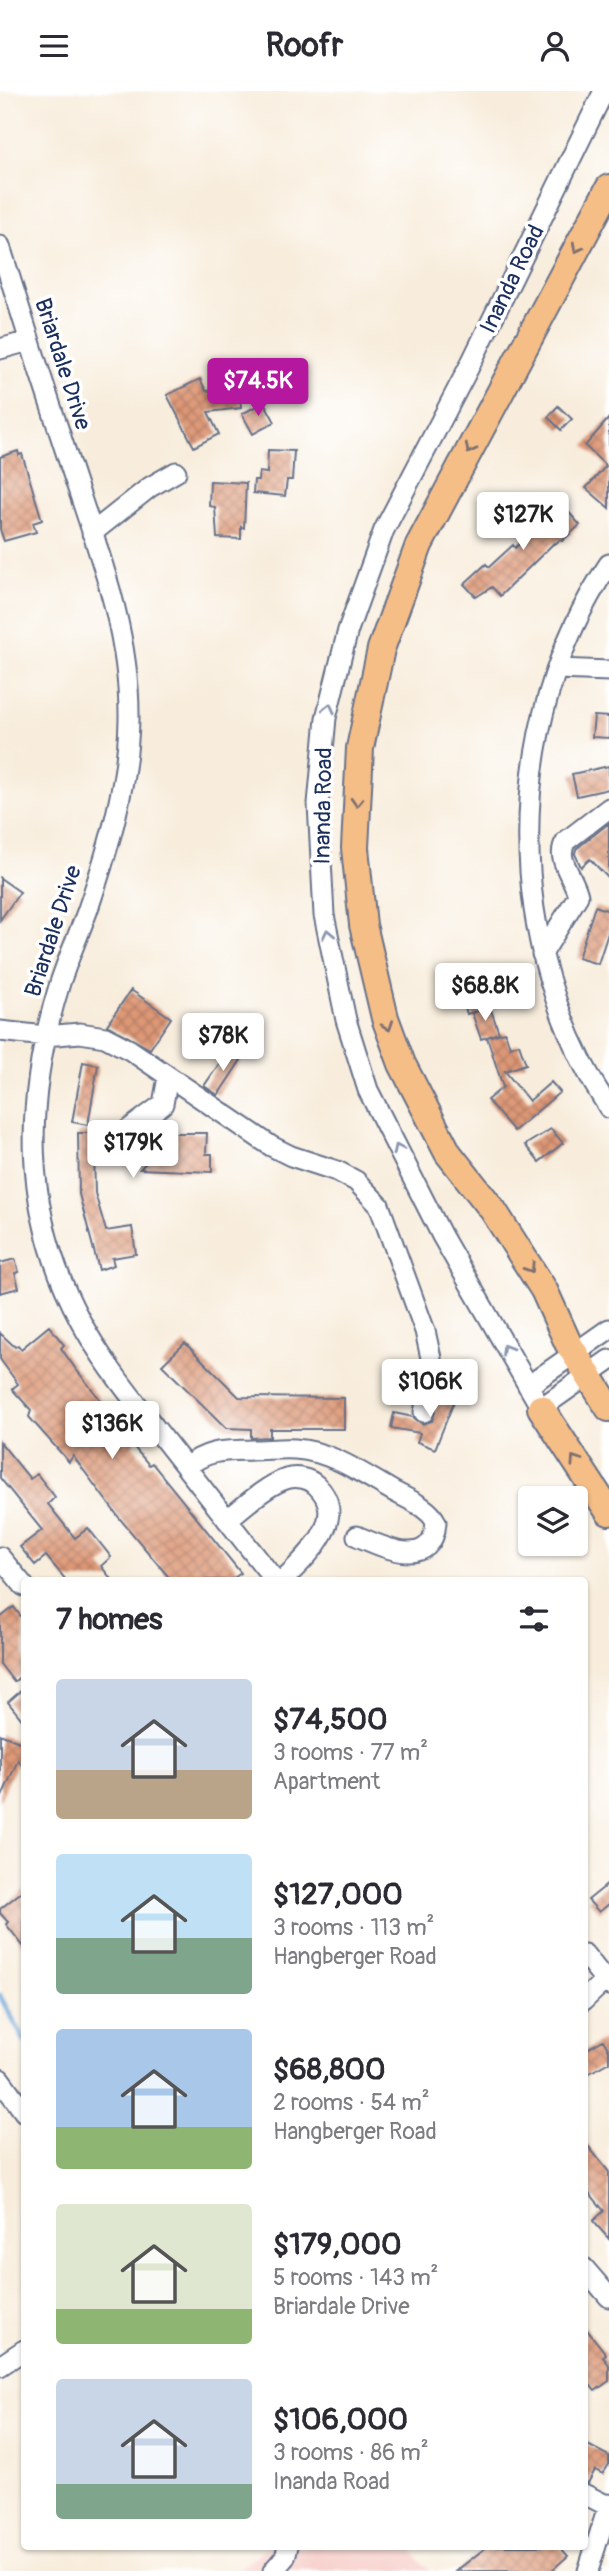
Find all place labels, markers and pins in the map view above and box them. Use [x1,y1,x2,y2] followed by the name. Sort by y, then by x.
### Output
[201,359,315,418] pin: $74.5K
[474,493,572,552] pin: $127K
[428,963,542,1023] pin: $68.8K
[182,1013,264,1073] pin: $78K
[84,1121,182,1180] pin: $179K
[381,1359,479,1419] pin: $106K
[63,1401,161,1461] pin: $136K

